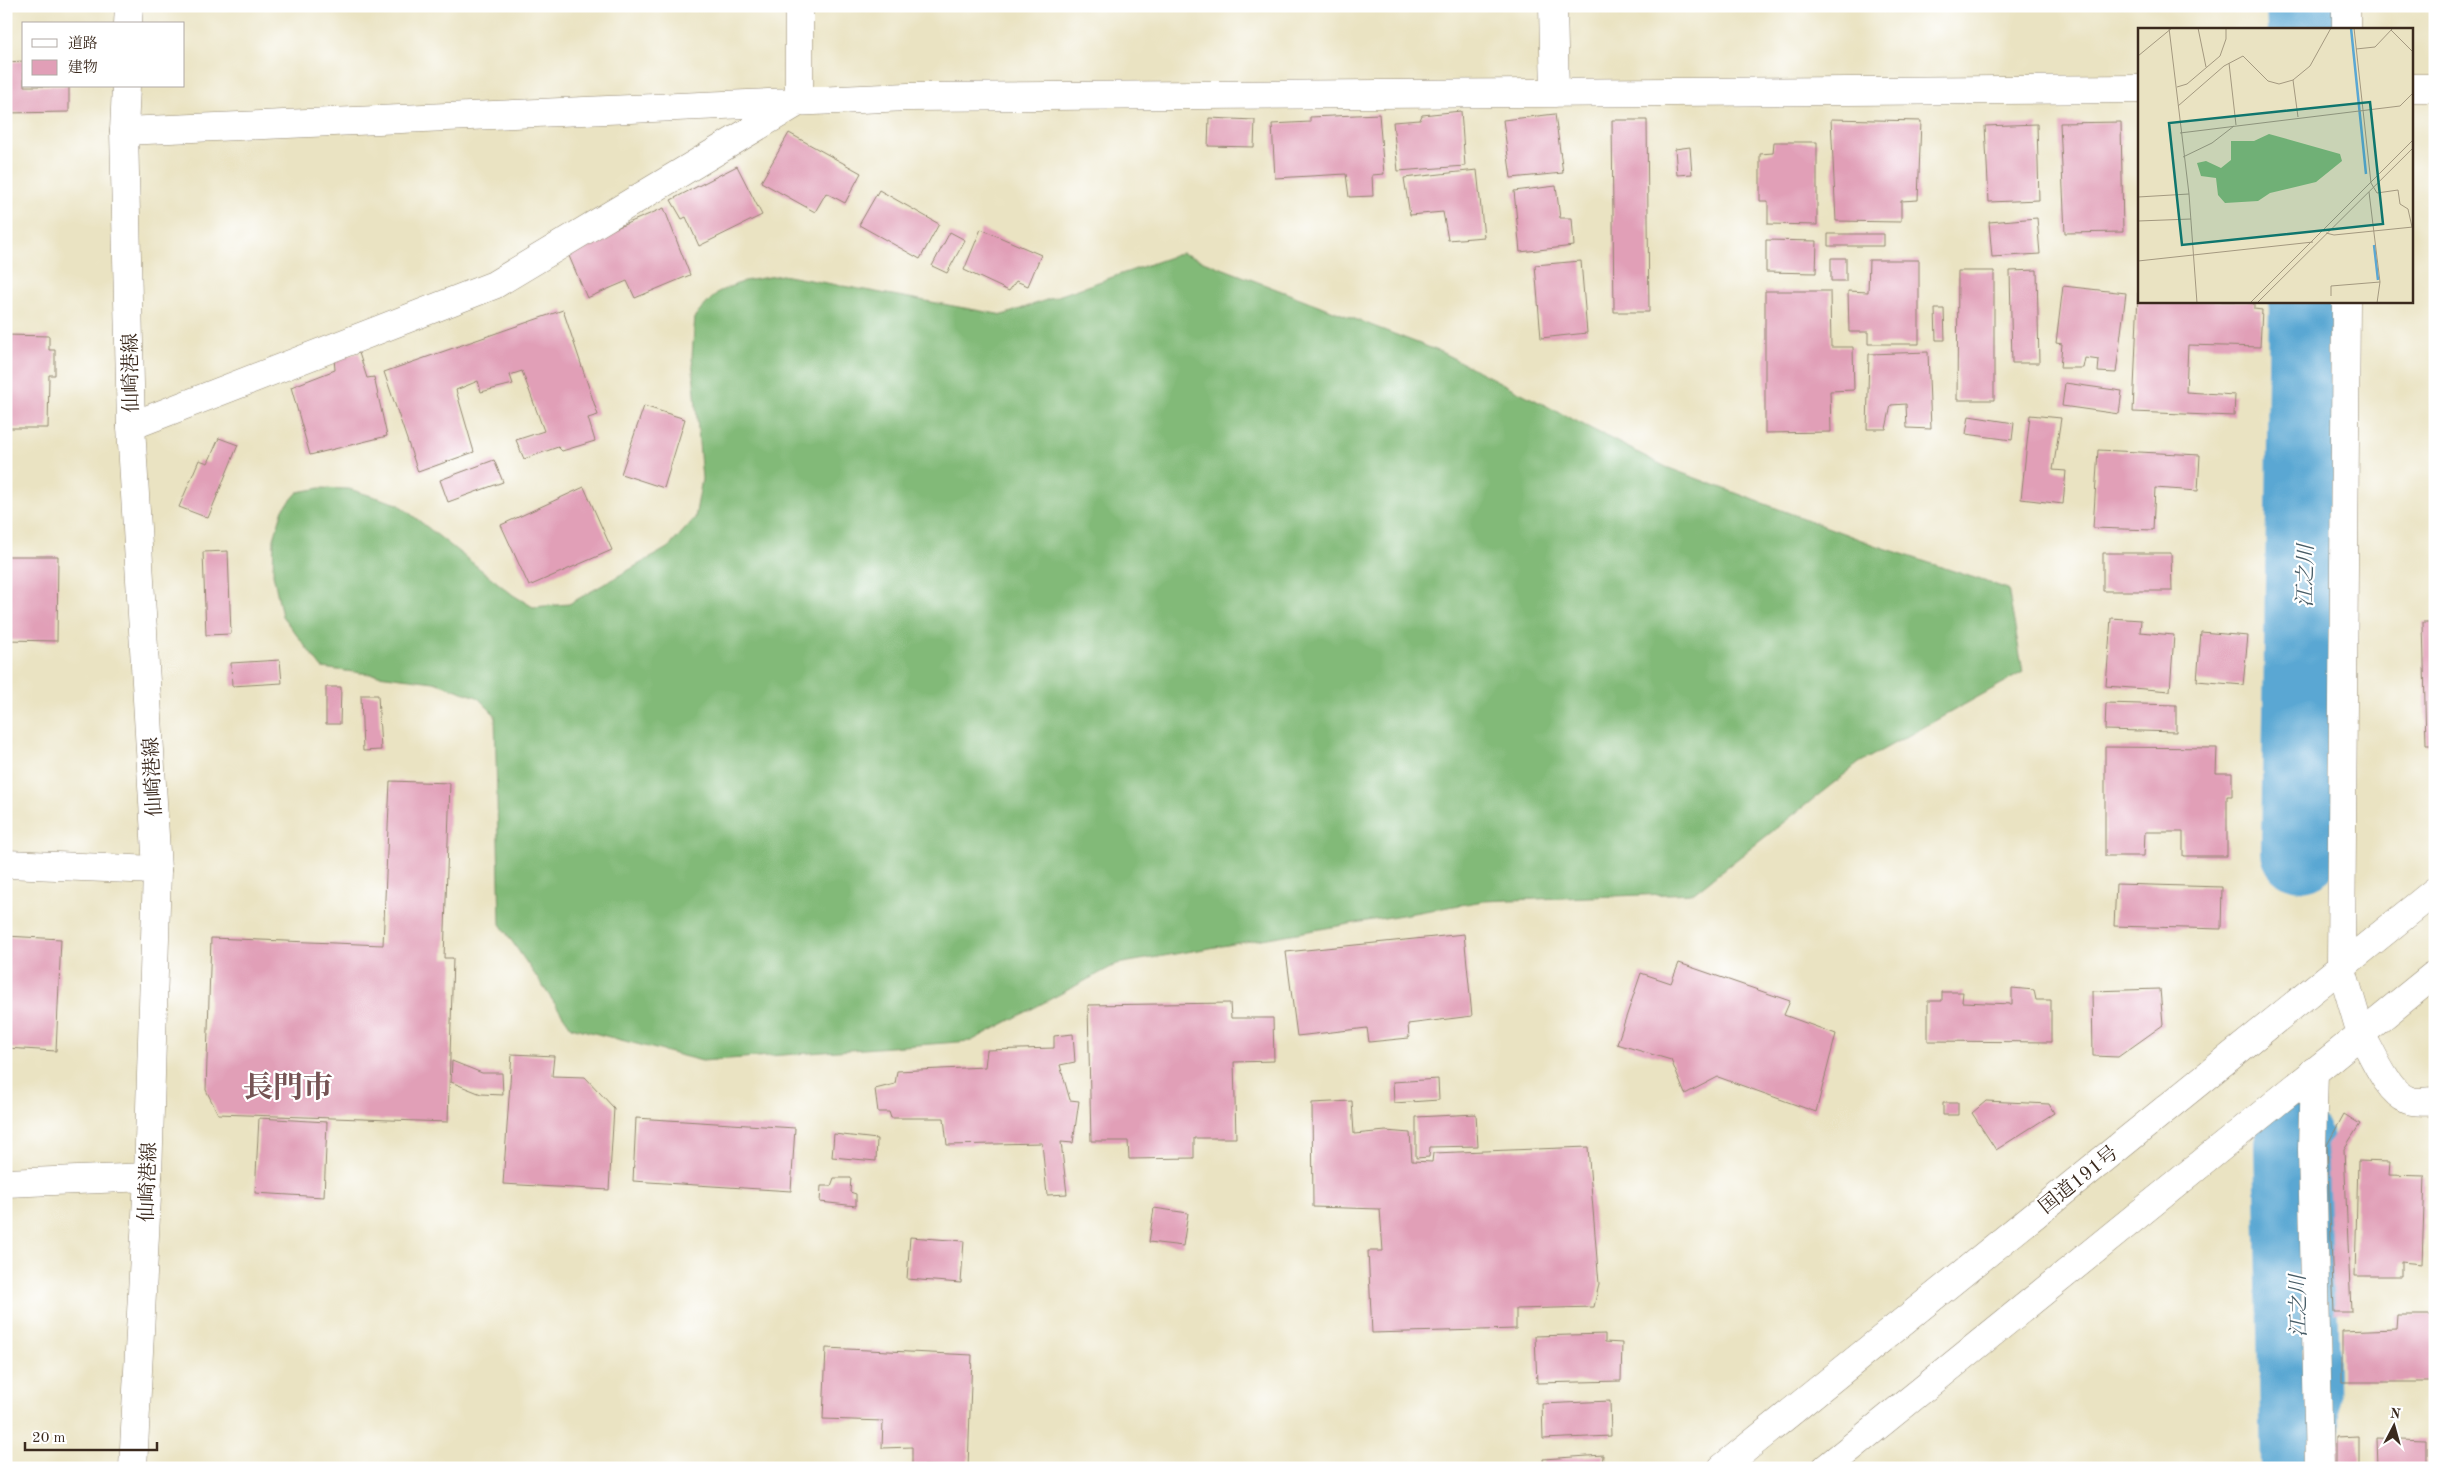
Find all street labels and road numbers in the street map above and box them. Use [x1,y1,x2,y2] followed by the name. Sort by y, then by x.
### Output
[119,333,143,413] street label: 仙崎港線
[140,736,166,817] street label: 仙崎港線
[2035,1141,2122,1218] street label: 国道191号
[136,1142,160,1222] street label: 仙崎港線

